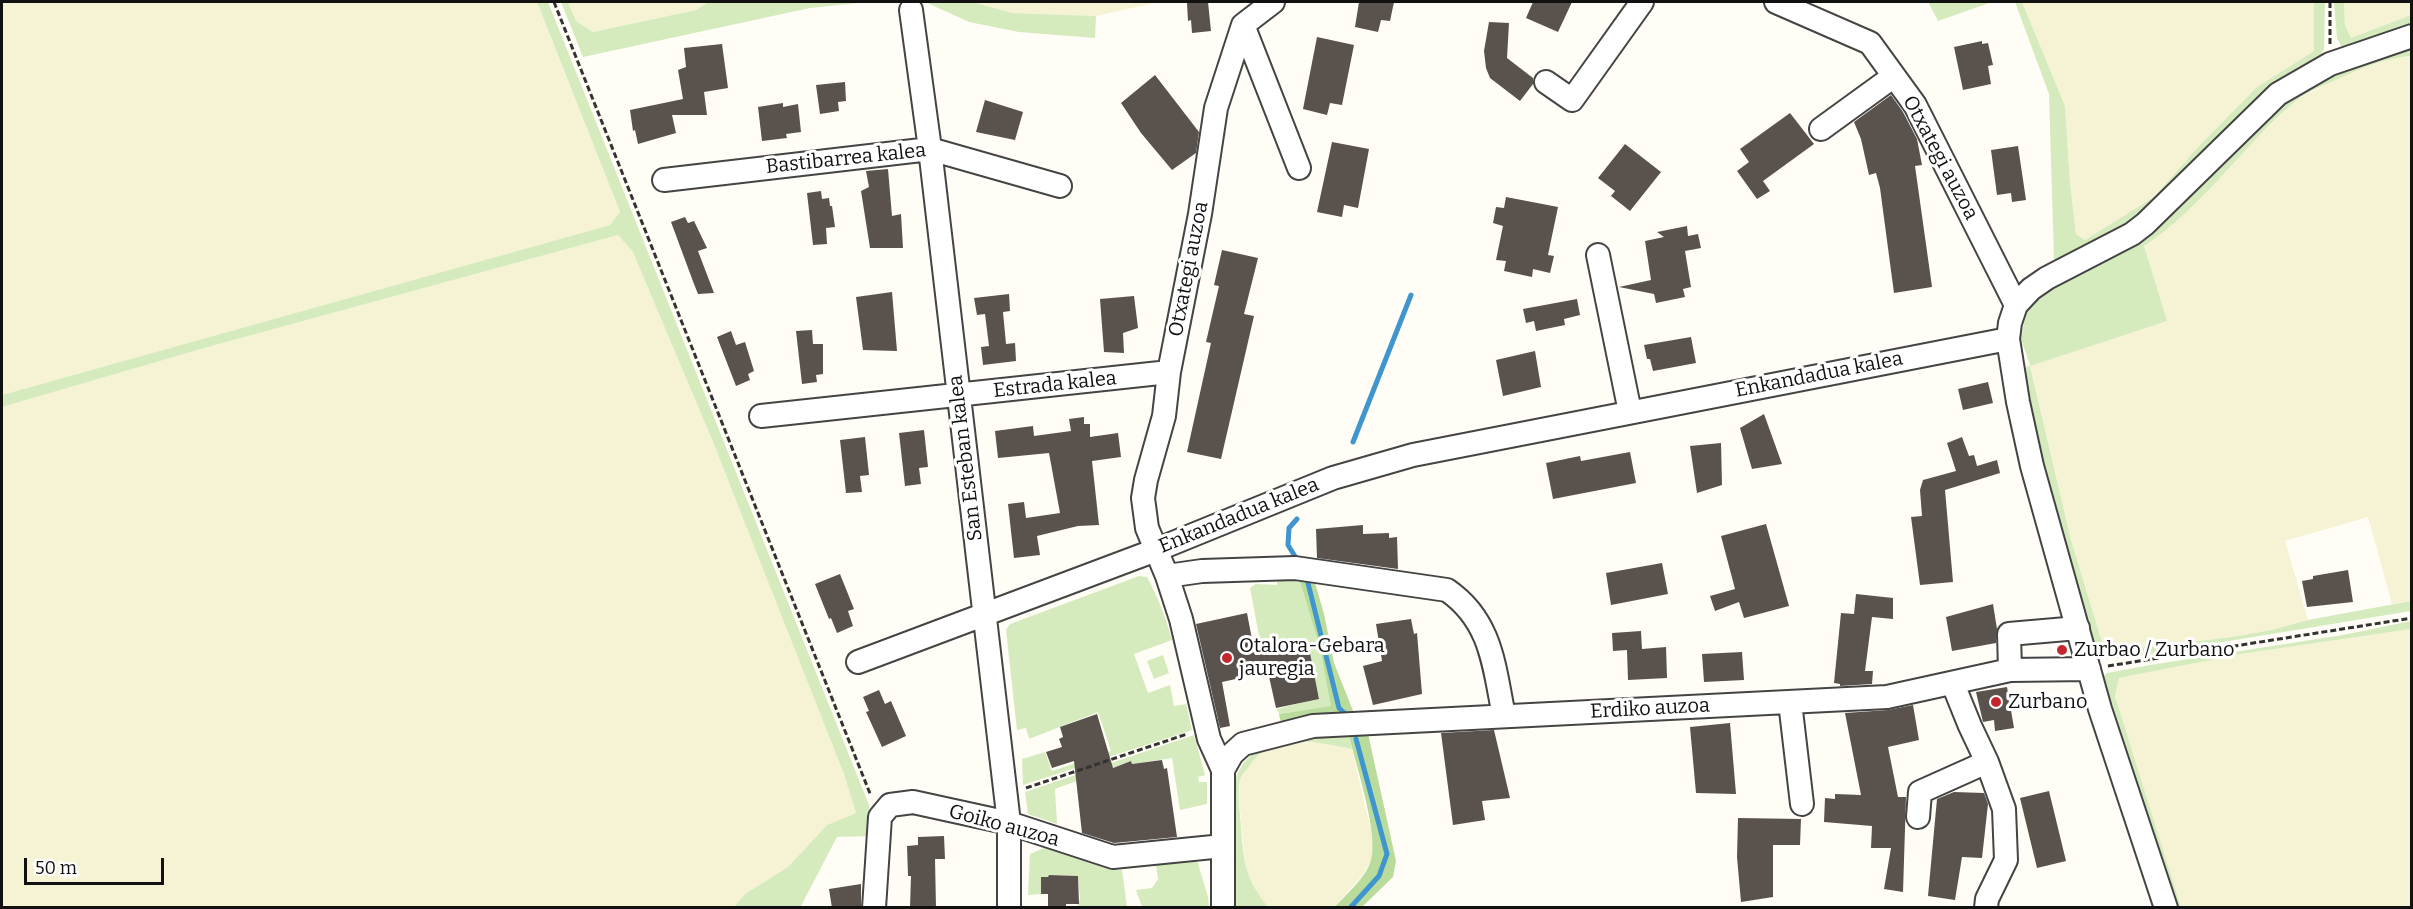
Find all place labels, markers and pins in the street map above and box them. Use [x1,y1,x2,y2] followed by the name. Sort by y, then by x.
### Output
[1239,634,1385,681] place label: Otalora-Gebara jauregia
[2074,638,2235,662] place label: Zurbao / Zurbano
[2055,643,2069,657] marker: Zurbao / Zurbano
[1220,651,1234,665] marker: Otalora-Gebara jauregia
[2008,690,2087,714] place label: Zurbano
[1989,695,2003,709] marker: Zurbano

